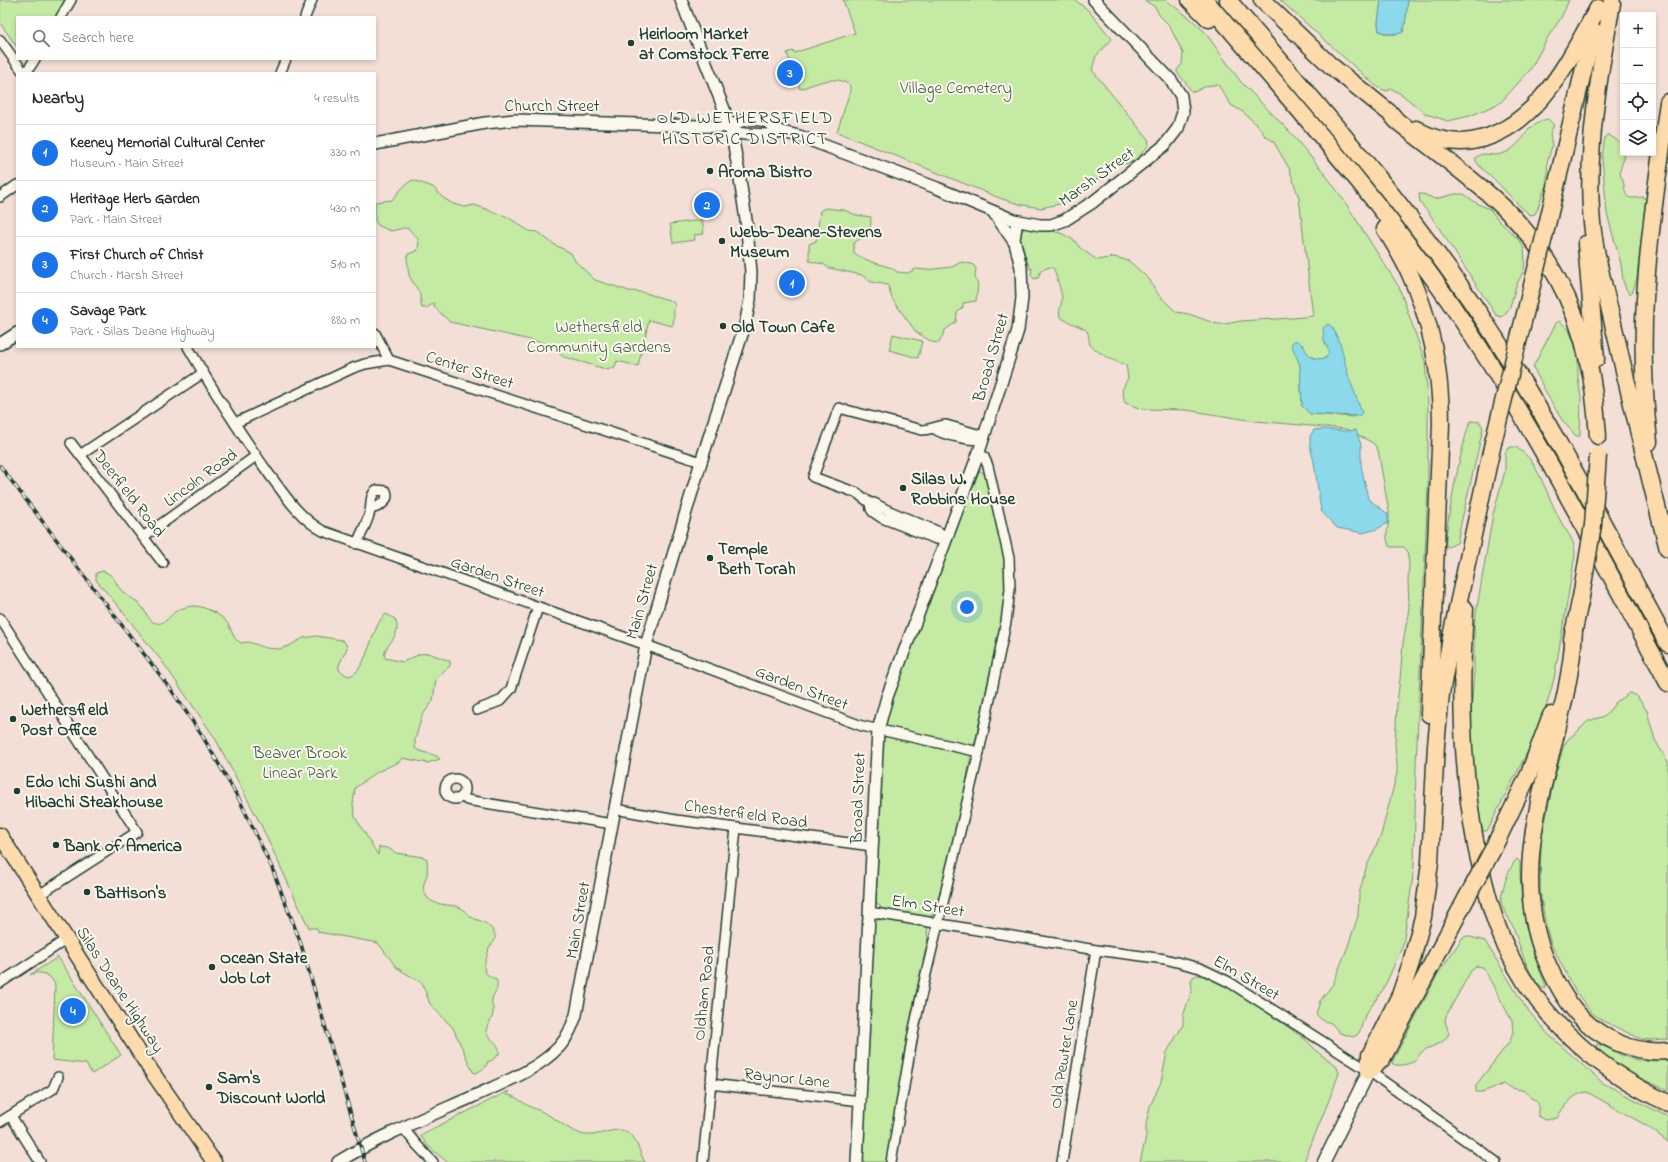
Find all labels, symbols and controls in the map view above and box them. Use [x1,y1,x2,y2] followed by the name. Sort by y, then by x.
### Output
[1620,12,1656,156] map controls
[1620,12,1656,48] button: +
[16,16,376,60] search box
[639,22,770,67] place label: Heirloom Market at Comstock Ferre
[30,27,52,49] icon: search
[62,27,134,49] text: Search here
[626,38,636,48] marker: Heirloom Market at Comstock Ferre
[1620,48,1656,84] button: −
[777,58,803,88] pin: 3
[899,76,1012,103] park label: Village Cemetery
[1620,84,1656,120] button: locate
[32,86,84,111] text: Nearby
[314,89,360,108] text: 4 results
[504,94,600,119] street label: Church Street
[657,106,833,153] district label: OLD WETHERSFIELD HISTORIC DISTRICT
[1620,120,1656,156] button: layers
[70,132,265,154] text: Keeney Memorial Cultural Center
[1054,141,1140,213] street label: Marsh Street
[43,143,47,162] text: 1
[330,143,360,162] text: 330 m
[70,154,184,173] text: Museum · Main Street
[718,160,812,185] place label: Aroma Bistro
[705,166,715,176] marker: Aroma Bistro
[70,188,200,210] text: Heritage Herb Garden
[694,190,720,220] pin: 2
[42,199,48,218] text: 2
[330,199,360,218] text: 430 m
[70,210,162,229] text: Park · Main Street
[730,220,883,265] place label: Webb-Deane-Stevens Museum
[717,236,727,246] marker: Webb-Deane-Stevens Museum
[70,244,203,266] text: First Church of Christ
[42,255,48,274] text: 3
[329,255,360,274] text: 510 m
[70,266,184,285] text: Church · Marsh Street
[779,268,805,298] pin: 1
[70,300,146,322] text: Savage Park
[967,310,1016,406] street label: Broad Street
[42,311,48,330] text: 4
[331,311,360,330] text: 880 m
[527,315,671,361] park label: Wethersfield Community Gardens
[731,315,836,340] place label: Old Town Cafe
[718,321,728,331] marker: Old Town Cafe
[70,322,215,341] text: Park · Silas Deane Highway
[422,344,517,396] street label: Center Street
[159,443,243,514] street label: Lincoln Road
[86,444,171,543] street label: Deerfield Road
[911,467,1017,512] place label: Silas W. Robbins House
[898,483,908,493] marker: Silas W. Robbins House
[717,537,796,582] place label: Temple Beth Torah
[447,550,548,605] street label: Garden Street
[705,553,715,563] marker: Temple Beth Torah
[620,560,665,642] street label: Main Street
[957,597,977,617] your location
[751,659,852,718] street label: Garden Street
[21,698,109,743] place label: Wethersfield Post Office
[8,714,18,724] marker: Wethersfield Post Office
[252,741,347,786] park label: Beaver Brook Linear Park
[844,752,873,845] street label: Broad Street
[25,770,164,815] place label: Edo Ichi Sushi and Hibachi Steakhouse
[12,786,22,796] marker: Edo Ichi Sushi and Hibachi Steakhouse
[682,793,810,836] street label: Chesterfield Road
[63,834,182,859] place label: Bank of America
[51,840,61,850] marker: Bank of America
[559,879,598,961] street label: Main Street
[94,881,167,906] place label: Battison's
[82,887,92,897] marker: Battison's
[890,888,966,925] street label: Elm Street
[68,922,170,1059] street label: Silas Deane Highway
[687,944,722,1042] street label: Oldham Road
[220,946,309,991] place label: Ocean State Job Lot
[1208,949,1285,1008] street label: Elm Street
[207,962,217,972] marker: Ocean State Job Lot
[60,996,86,1026] pin: 4
[1044,998,1085,1110] street label: Old Pewter Lane
[743,1062,831,1096] street label: Raynor Lane
[216,1066,326,1111] place label: Sam's Discount World
[204,1082,214,1092] marker: Sam's Discount World

